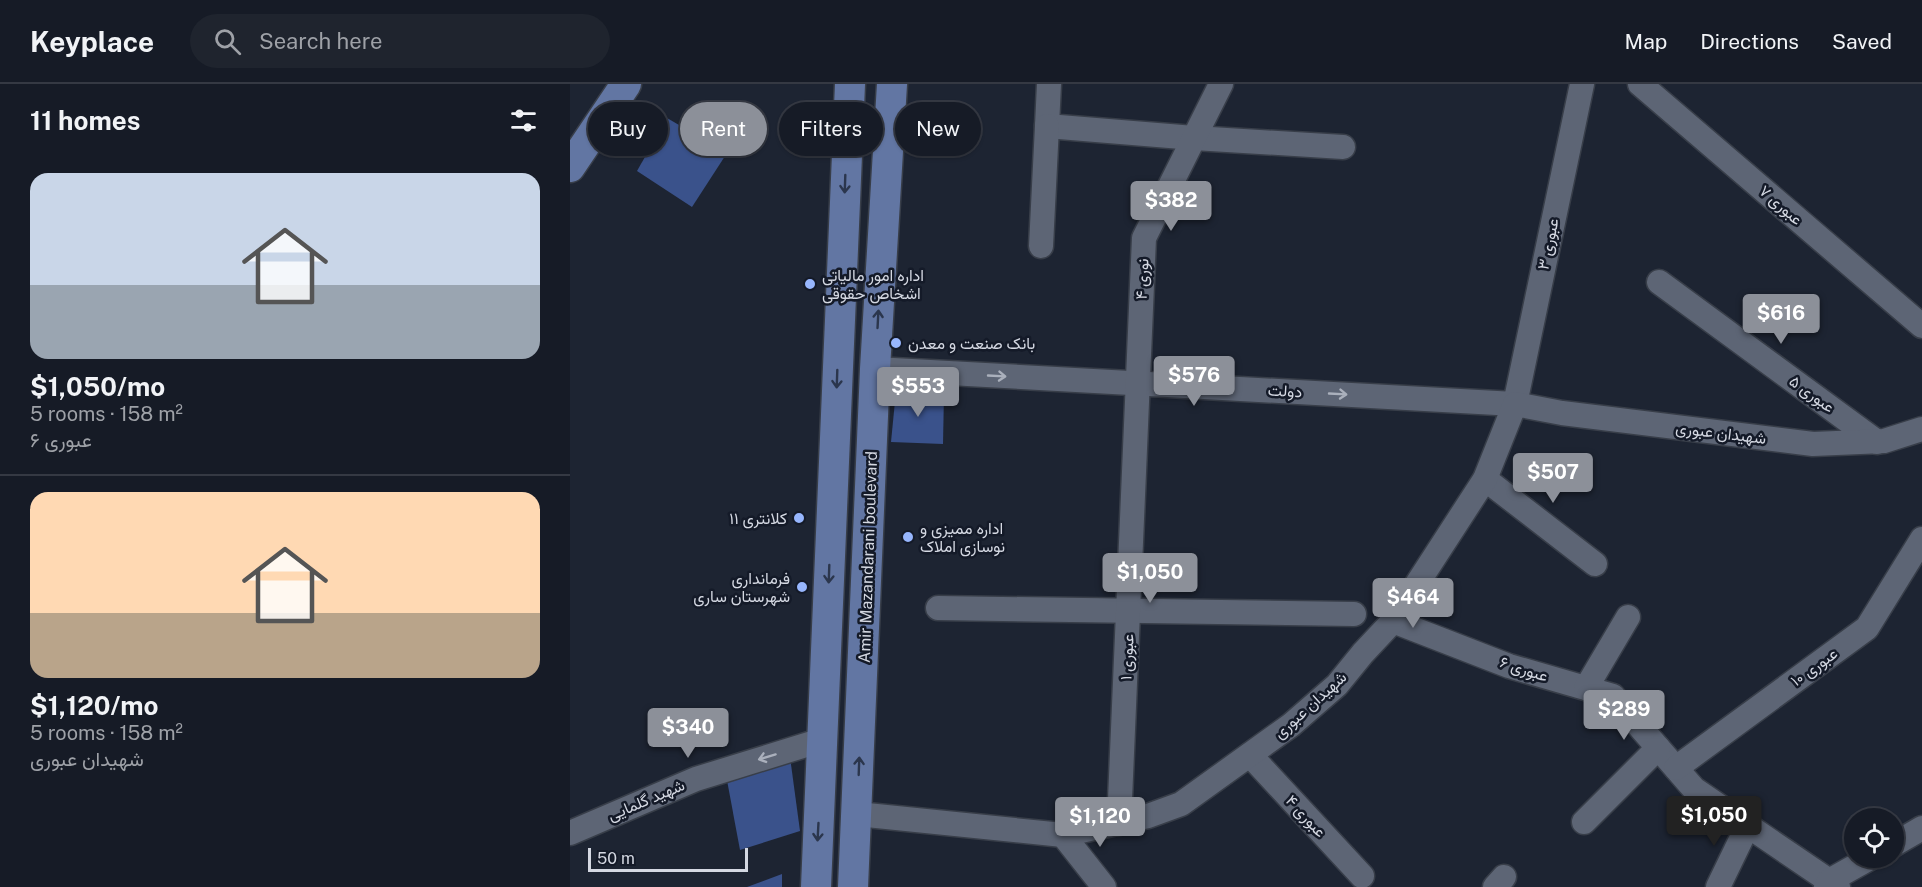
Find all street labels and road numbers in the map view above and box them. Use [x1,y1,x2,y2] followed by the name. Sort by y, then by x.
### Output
[1755,181,1807,230] street label: عبوری ۷
[1533,216,1564,272] street label: عبوری ۳
[1131,258,1154,300] street label: نوری ۴
[1785,371,1838,418] street label: عبوری ۵
[1267,381,1303,402] street label: دولت
[1675,418,1767,449] street label: شهیدان عبوری
[855,451,881,663] street label: Amir Mazandarani boulevard
[1116,633,1139,681] street label: عبوری ۱
[1787,644,1842,691] street label: عبوری ۱۰
[1497,652,1550,687] street label: عبوری ۶
[1270,667,1351,743] street label: شهیدان عبوری
[605,775,688,826] street label: شهید گلمایی
[1281,791,1330,842] street label: عبوری ۴

